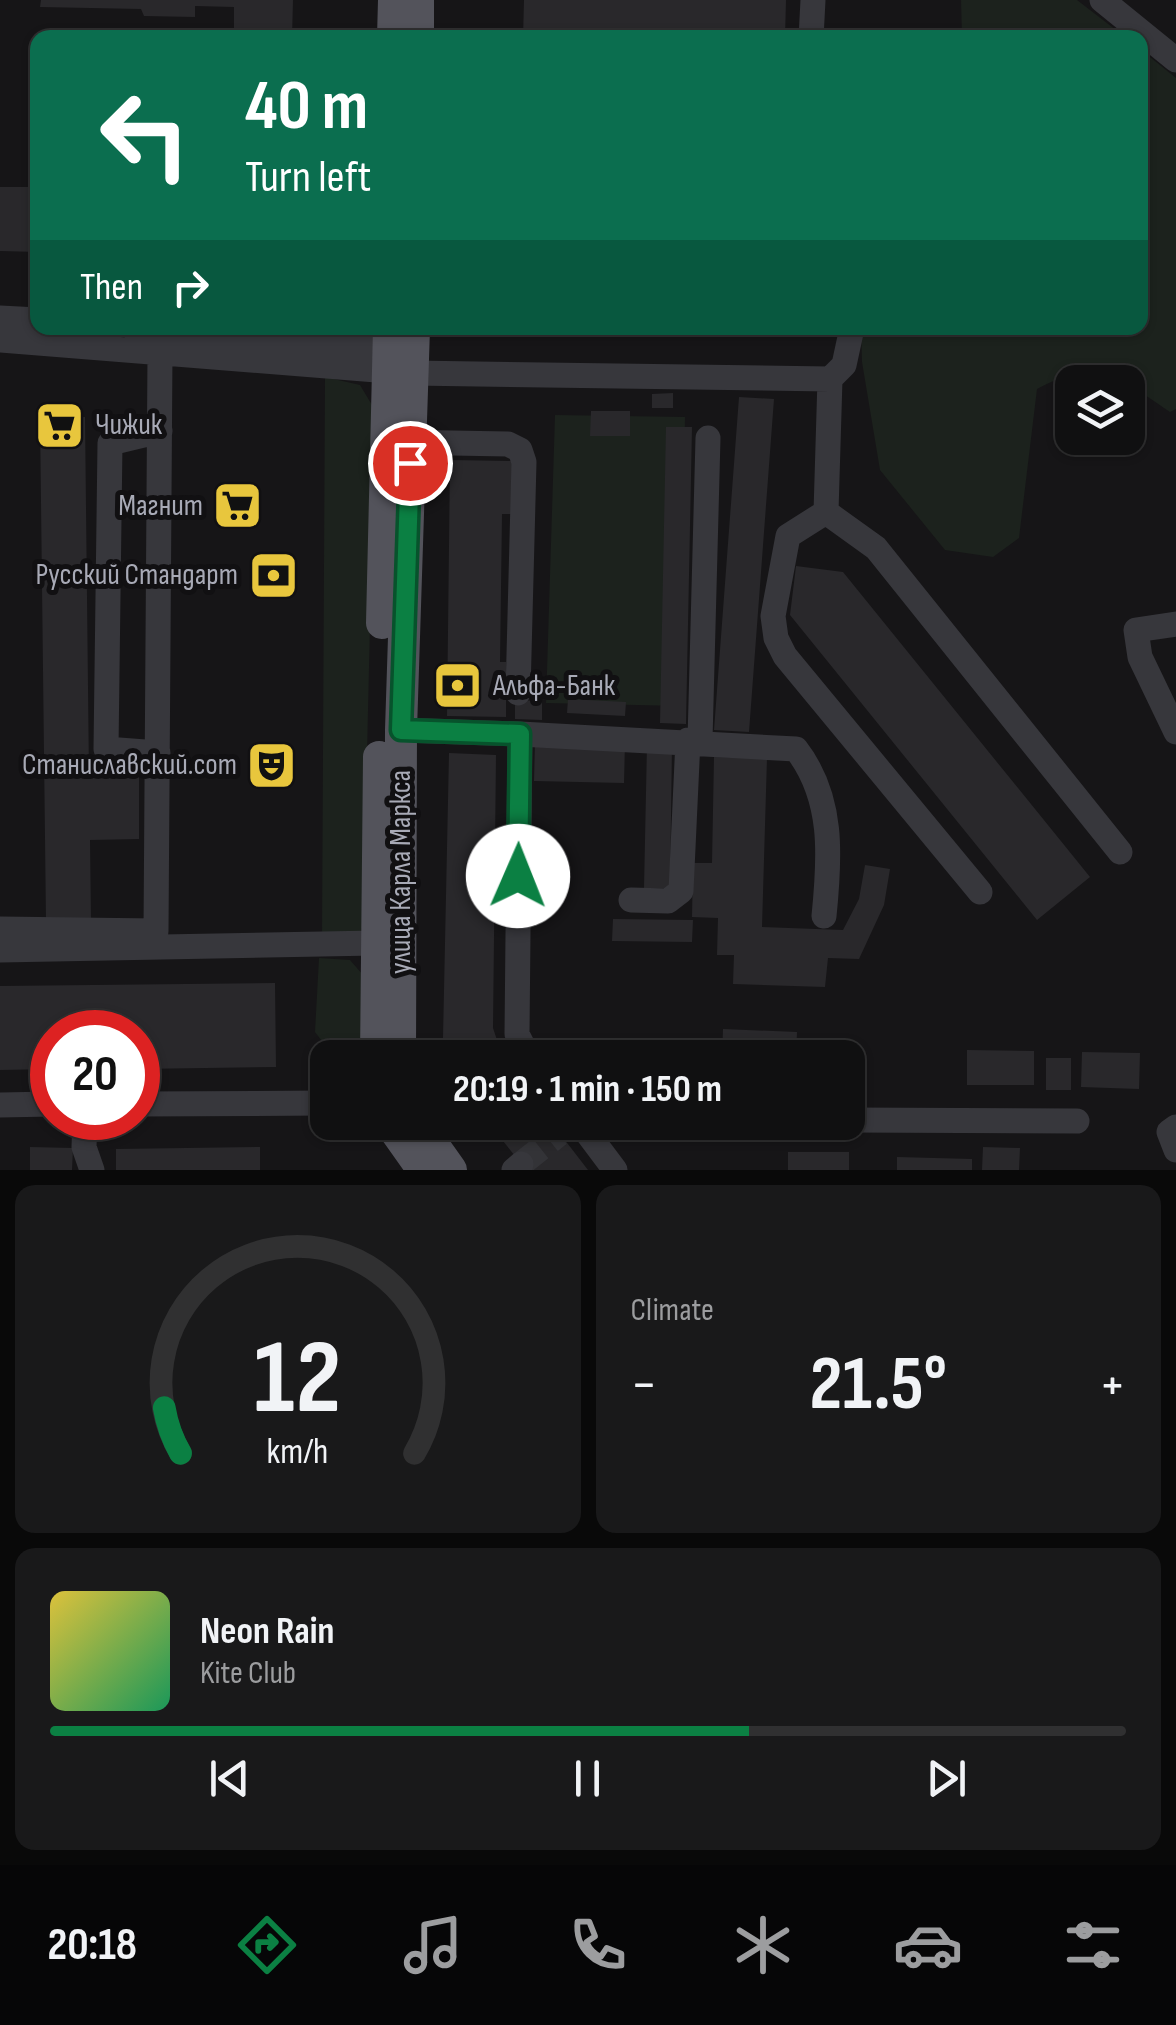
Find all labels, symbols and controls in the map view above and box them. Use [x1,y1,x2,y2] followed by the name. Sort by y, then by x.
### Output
[245,65,368,149] text: 40 m
[80,70,210,200] icon: left
[245,150,371,205] text: Turn left
[163,260,218,315] icon: right
[80,265,143,310] text: Then
[1055,365,1145,455] map controls
[1055,365,1145,455] button: layers
[34,399,86,451] supermarket icon: Чижик
[95,407,163,443] place label: Чижик
[368,421,453,506] pin
[383,436,438,491] icon: arrive
[212,480,264,532] supermarket icon: Магнит
[118,488,203,524] place label: Магнит
[247,549,299,601] bank icon: Русский Стандарт
[35,557,238,593] place label: Русский Стандарт
[432,660,484,712] bank icon: Альфа-Банк
[492,668,616,704] place label: Альфа-Банк
[246,739,298,791] theatre icon: Станиславский.com
[22,747,237,783] place label: Станиславский.com
[383,770,419,974] street label: улица Карла Маркса
[466,824,570,928] position arrow
[30,1010,160,1140] speed limit sign: 20
[453,1067,722,1112] text: 20:19 · 1 min · 150 m
[631,1291,714,1330] text: Climate
[254,1317,342,1442] text: 12
[809,1340,947,1431] text: 21.5°
[631,1352,657,1419] text: −
[1099,1352,1126,1419] text: +
[267,1431,329,1474] text: km/h
[200,1609,334,1654] text: Neon Rain
[200,1654,296,1693] text: Kite Club
[202,1751,257,1806] icon: previous
[560,1751,615,1806] icon: pause
[919,1751,974,1806] icon: next
[232,1910,302,1980] icon: directions
[398,1910,468,1980] icon: music
[563,1910,633,1980] icon: phone
[728,1910,798,1980] icon: climate
[893,1910,963,1980] icon: car
[1058,1910,1128,1980] icon: filters
[48,1918,137,1973] text: 20:18

